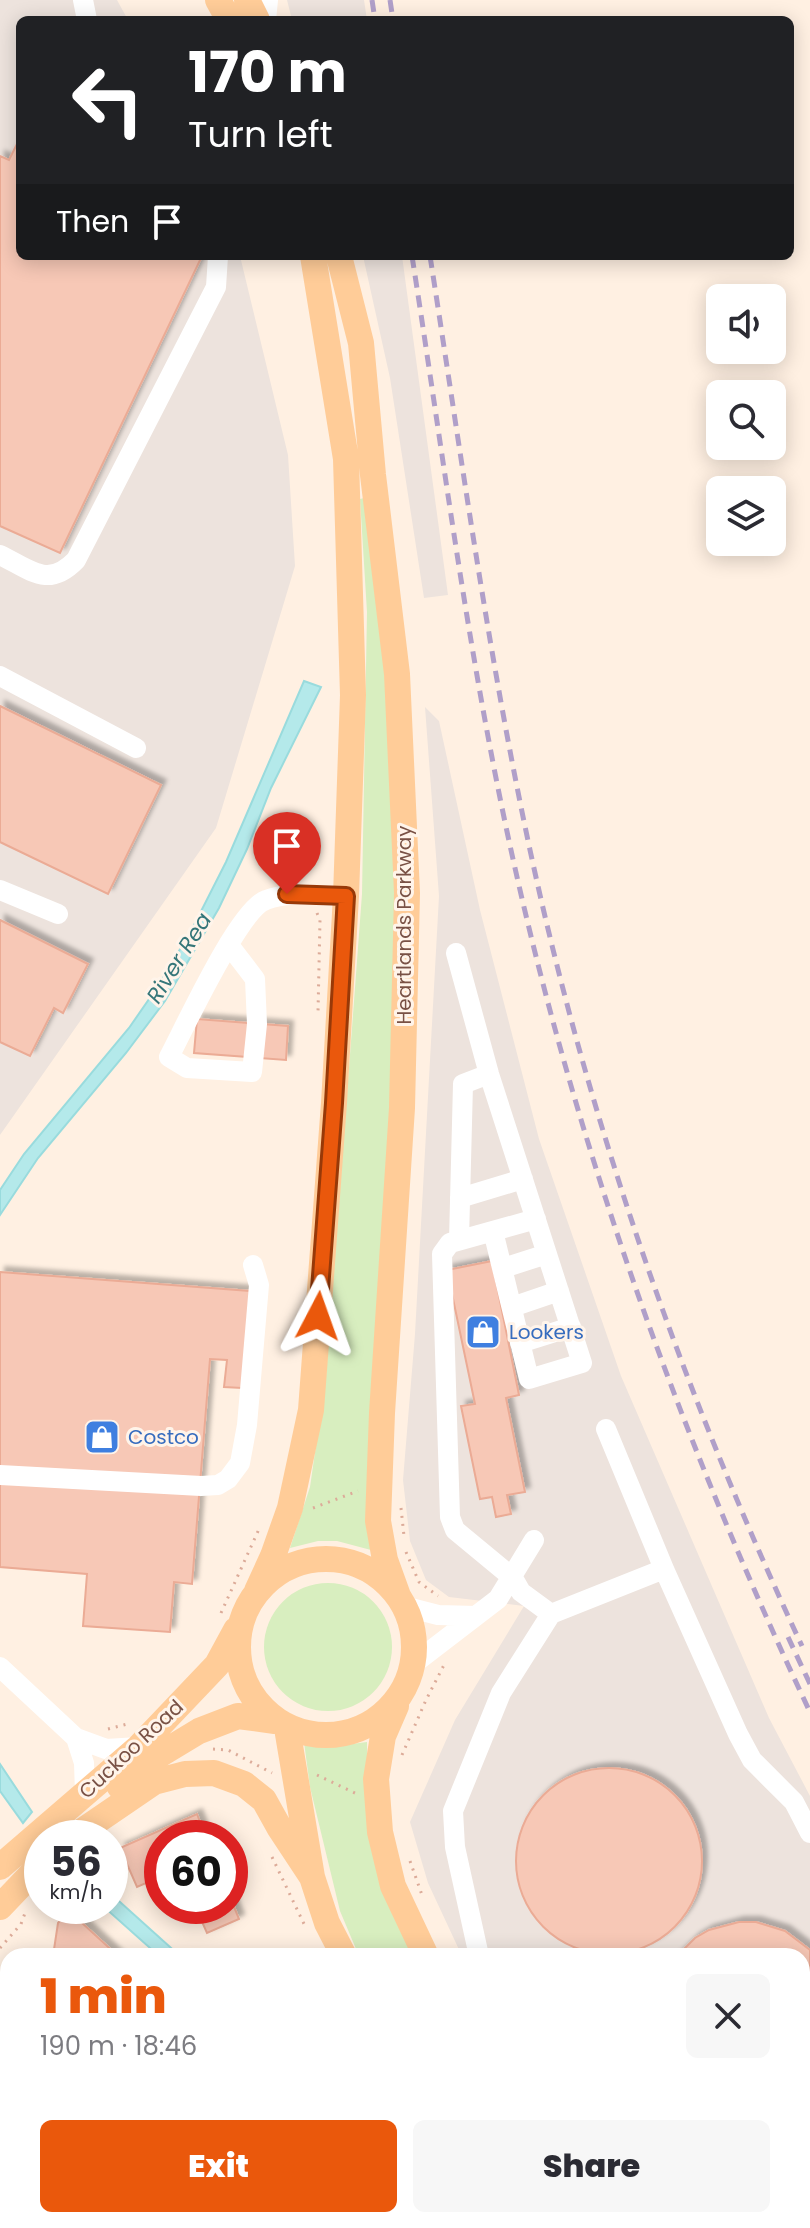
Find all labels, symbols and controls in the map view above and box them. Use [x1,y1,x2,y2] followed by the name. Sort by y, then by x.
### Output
[188,33,347,112] text: 170 m
[56,48,160,152] icon: left
[188,109,333,160] text: Turn left
[56,200,129,243] text: Then
[145,200,189,244] icon: arrive
[706,284,786,556] map controls
[706,284,786,364] button: sound
[706,380,786,460] button: search
[706,476,786,556] button: layers
[253,812,321,894] pin
[265,824,309,868] icon: arrive
[390,825,418,1025] street label: Heartlands Parkway
[139,907,219,1009] water label: River Rea
[276,1274,360,1358] position arrow
[464,1313,502,1351] shop icon: Lookers
[509,1318,584,1346] place label: Lookers
[83,1418,121,1456] shop icon: Costco
[128,1423,199,1451] place label: Costco
[73,1693,189,1805] street label: Cuckoo Road
[144,1820,248,1924] speed limit sign: 60
[50,1834,102,1890] text: 56
[49,1878,103,1906] text: km/h
[40,1963,167,2030] text: 1 min
[686,1974,770,2058] button: close
[40,2028,197,2064] text: 190 m · 18:46
[40,2120,397,2212] button: Exit
[413,2120,770,2212] button: Share

